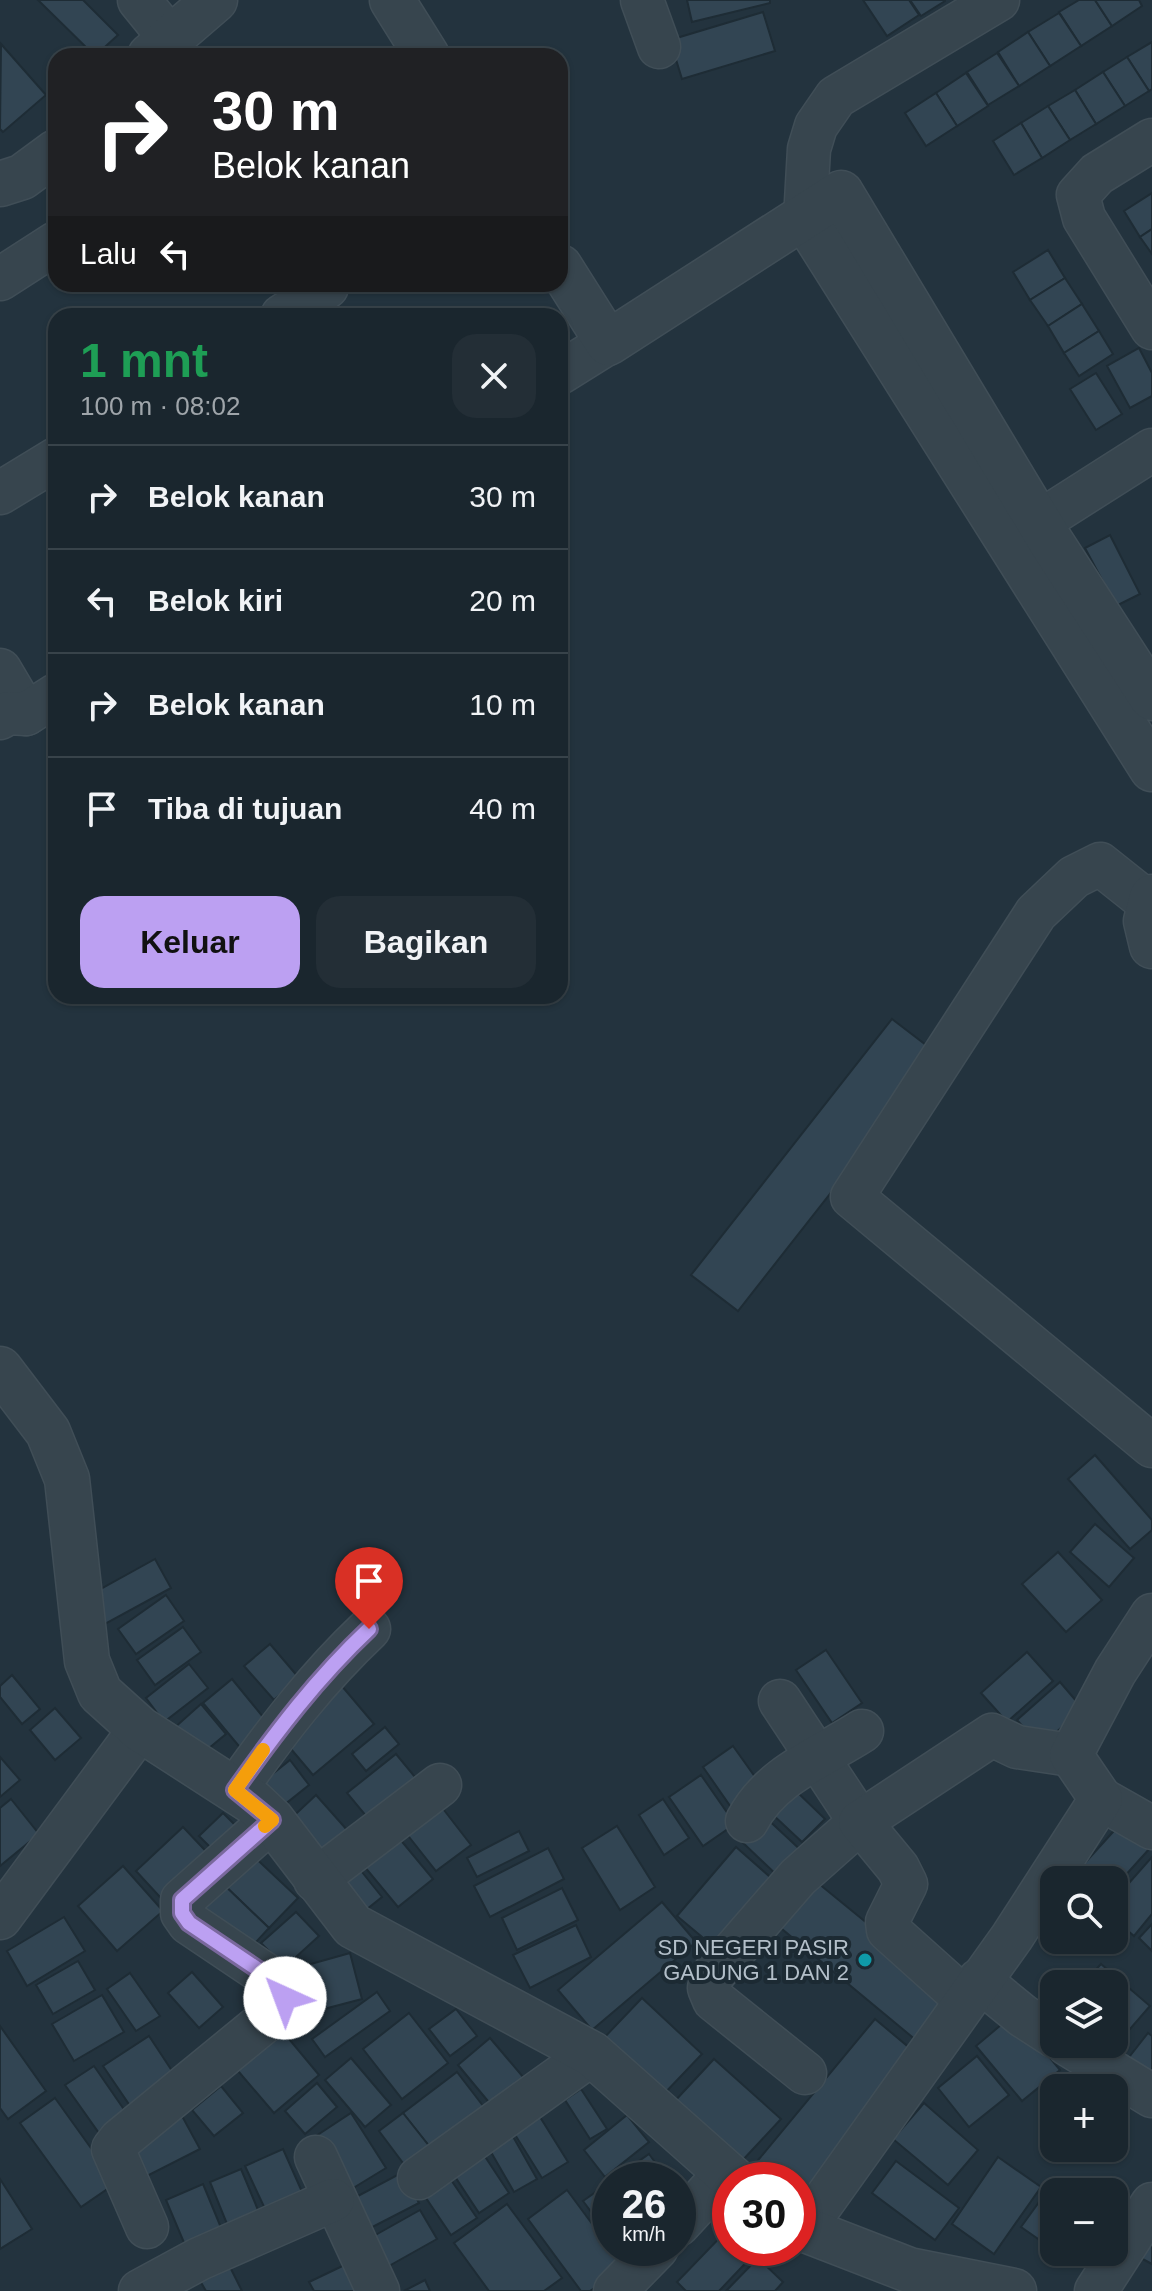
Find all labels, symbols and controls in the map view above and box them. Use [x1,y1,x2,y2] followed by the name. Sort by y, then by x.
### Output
[212,79,340,142] text: 30 m
[80,80,184,184] icon: right
[212,145,410,186] text: Belok kanan
[153,232,197,276] icon: left
[80,237,137,270] text: Lalu
[80,334,208,387] text: 1 mnt
[452,334,536,418] button: close
[80,391,240,421] text: 100 m · 08:02
[80,475,124,519] icon: right
[148,480,325,513] text: Belok kanan
[469,480,536,513] text: 30 m
[80,579,124,623] icon: left
[148,584,283,617] text: Belok kiri
[469,584,536,617] text: 20 m
[80,683,124,727] icon: right
[148,688,325,721] text: Belok kanan
[469,688,536,721] text: 10 m
[80,787,124,831] icon: arrive
[148,792,342,825] text: Tiba di tujuan
[469,792,536,825] text: 40 m
[80,896,300,988] button: Keluar
[316,896,536,988] button: Bagikan
[335,1547,403,1629] pin
[347,1559,391,1603] icon: arrive
[1040,1866,1128,2266] map controls
[1040,1866,1128,1954] button: search
[657,1935,849,1985] place label: SD NEGERI PASIR GADUNG 1 DAN 2
[856,1951,874,1969] marker: SD NEGERI PASIR GADUNG 1 DAN 2
[243,1956,327,2040] position arrow
[1040,1970,1128,2058] button: layers
[1040,2074,1128,2162] button: +
[712,2162,816,2266] speed limit sign: 30
[1040,2178,1128,2266] button: −
[622,2182,666,2226] text: 26
[622,2223,666,2245] text: km/h

